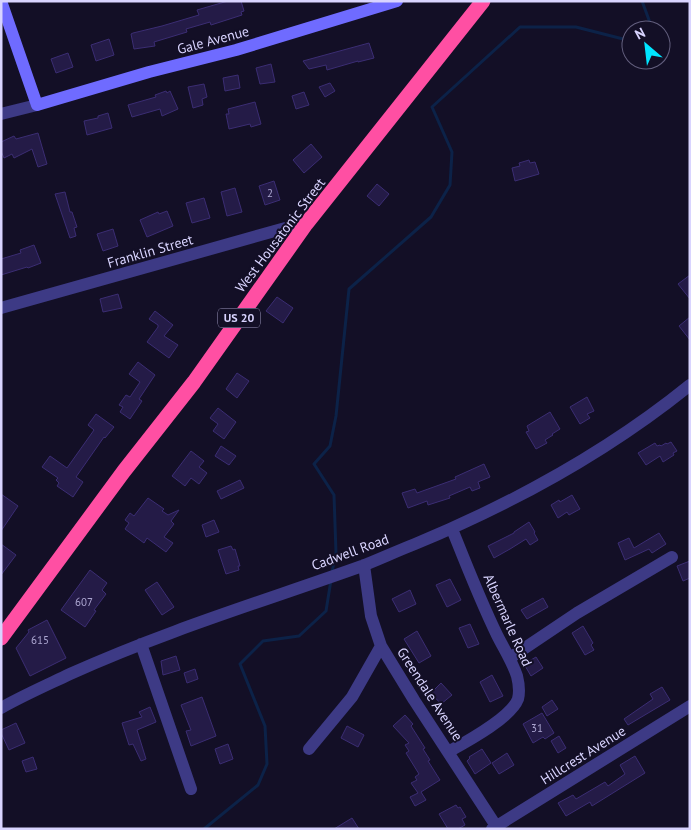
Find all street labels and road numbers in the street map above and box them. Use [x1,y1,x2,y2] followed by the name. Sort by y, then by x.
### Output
[175,22,251,58] street label: Gale Avenue
[231,174,329,296] street label: West Housatonic Street
[105,230,195,272] street label: Franklin Street
[218,308,260,328] road number: US 20
[309,530,391,574] street label: Cadwell Road
[480,571,536,669] street label: Albermarle Road
[393,644,467,744] street label: Greendale Avenue
[537,722,629,788] street label: Hillcrest Avenue

